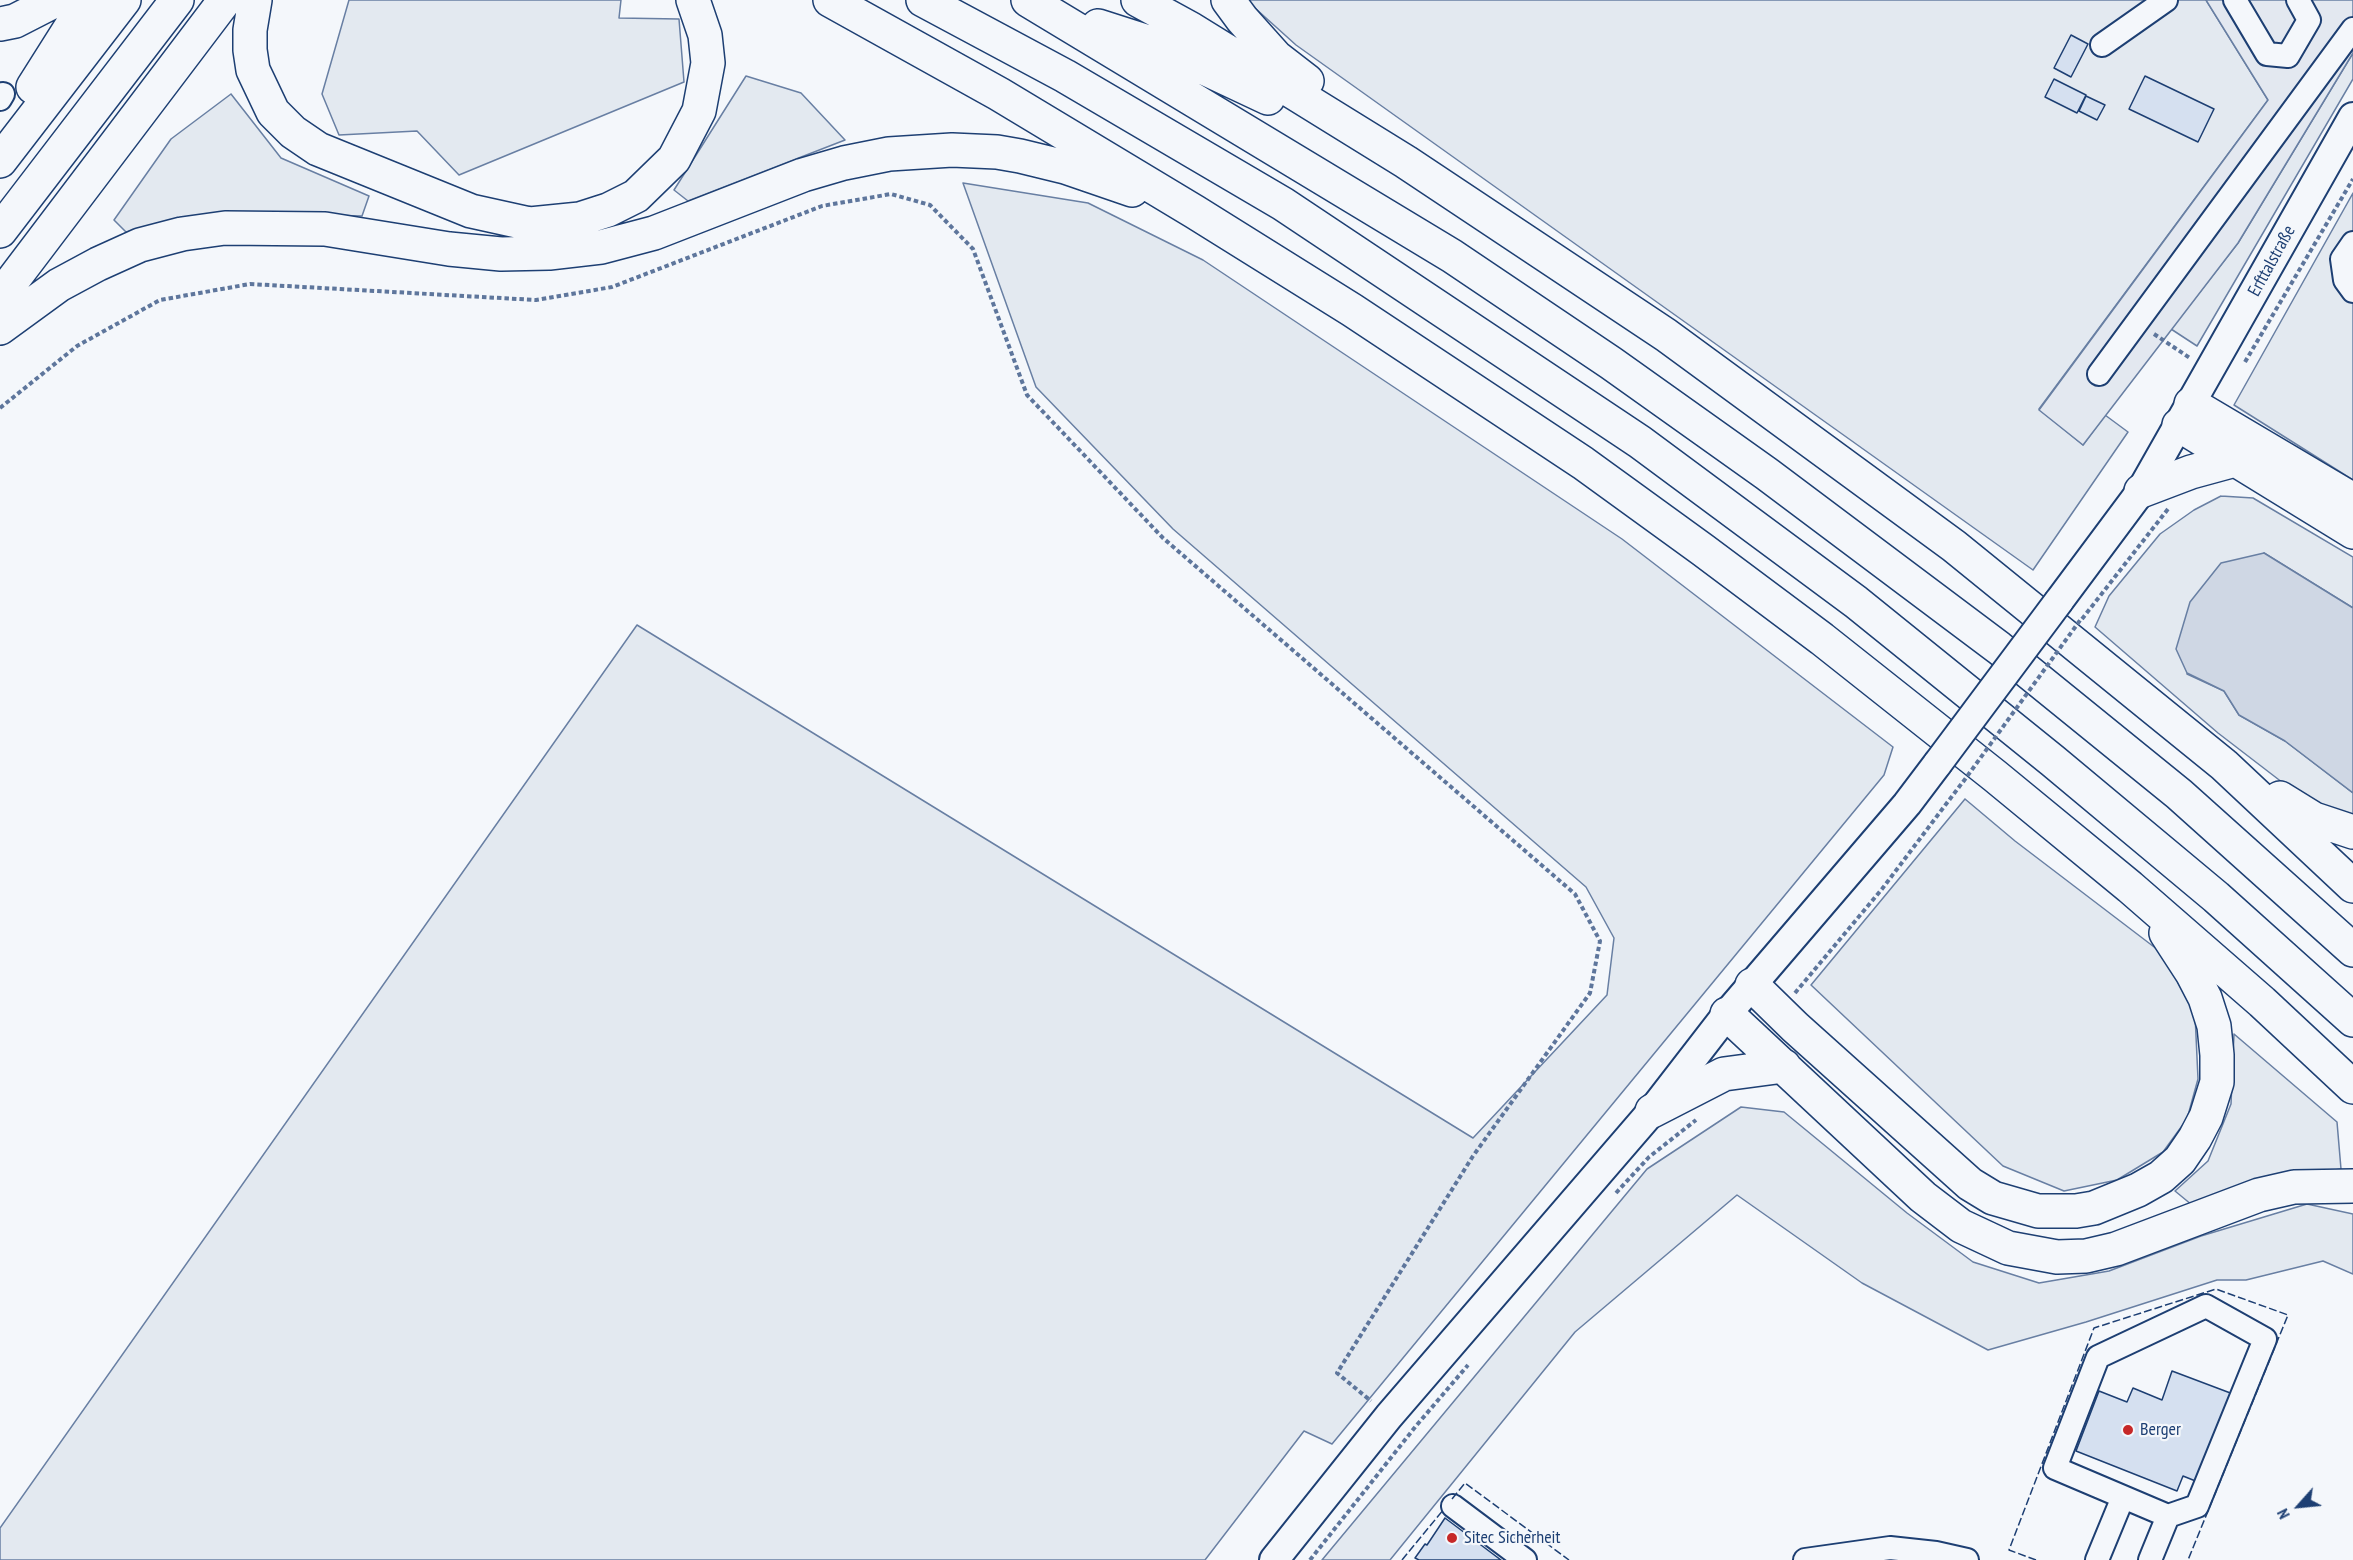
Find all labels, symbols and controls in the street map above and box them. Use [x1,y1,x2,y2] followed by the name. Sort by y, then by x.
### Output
[2244,222,2300,300] street label: Erfttalstraße
[2140,1419,2181,1441] place label: Berger
[2121,1423,2135,1437] marker: Berger
[2269,1476,2329,1536] north arrow
[2272,1506,2294,1523] text: N
[1464,1527,1560,1549] place label: Sitec Sicherheit
[1445,1531,1459,1545] marker: Sitec Sicherheit

